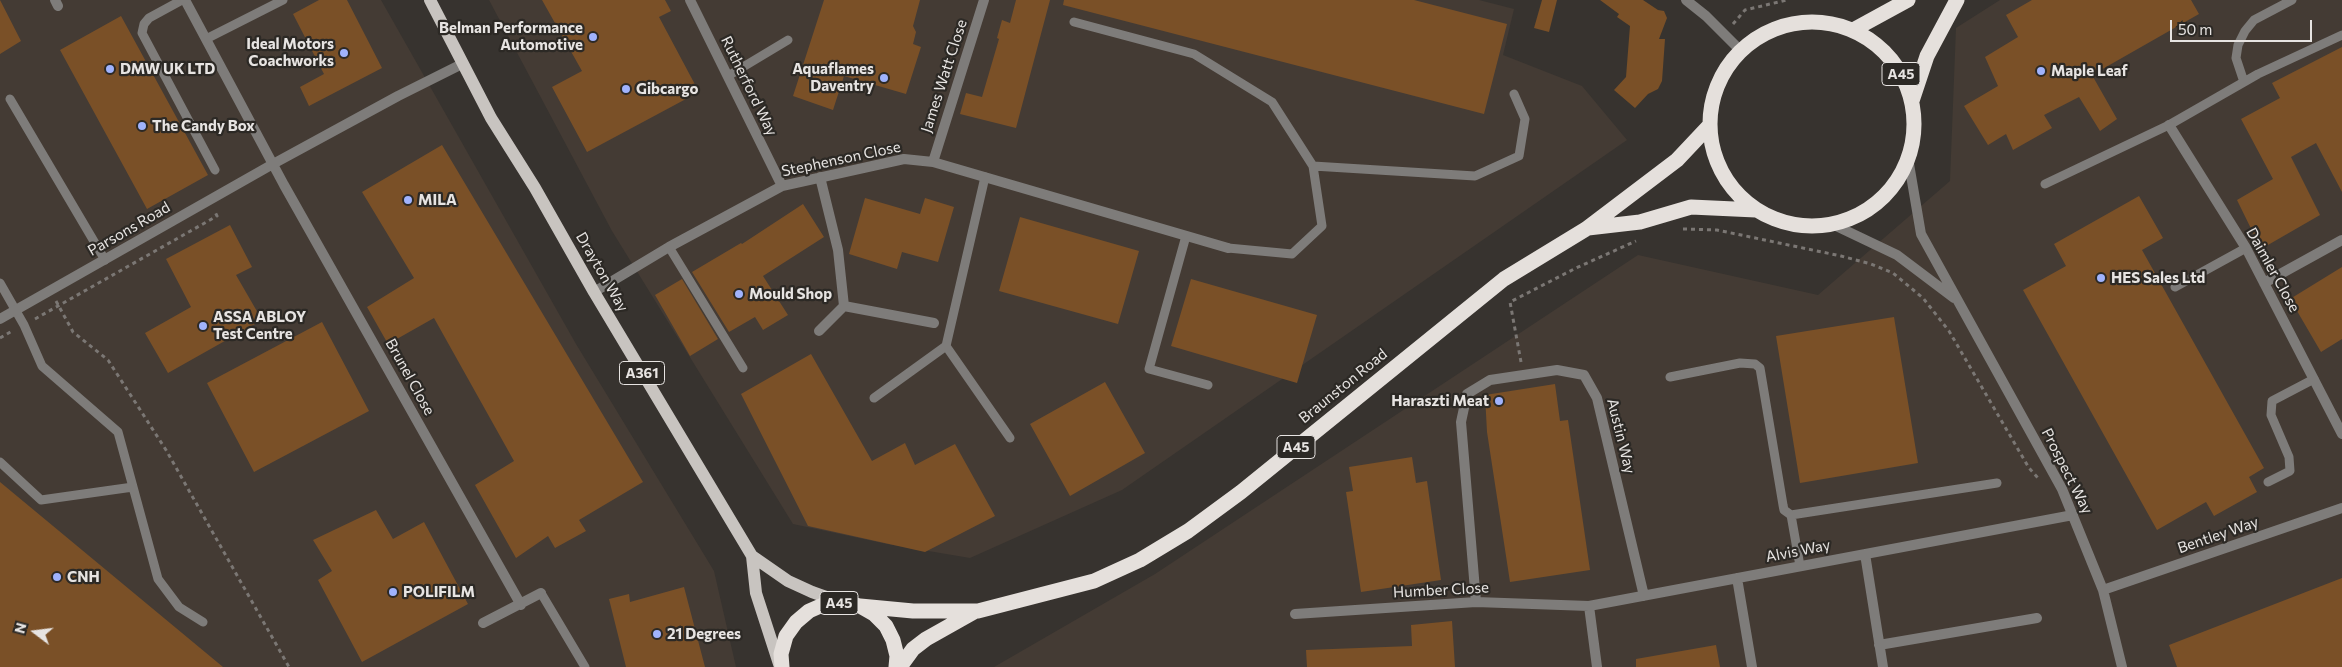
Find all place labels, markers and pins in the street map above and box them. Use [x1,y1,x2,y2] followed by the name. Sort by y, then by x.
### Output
[439,19,583,54] place label: Belman Performance Automotive
[587,31,599,43] marker: Belman Performance Automotive
[246,35,334,70] place label: Ideal Motors Coachworks
[338,47,350,59] marker: Ideal Motors Coachworks
[120,60,215,78] place label: DMW UK LTD
[792,60,874,95] place label: Aquaflames Daventry
[2051,62,2128,80] place label: Maple Leaf
[104,63,116,75] marker: DMW UK LTD
[2035,65,2047,77] marker: Maple Leaf
[878,72,890,84] marker: Aquaflames Daventry
[636,80,698,98] place label: Gibcargo
[620,83,632,95] marker: Gibcargo
[152,117,255,135] place label: The Candy Box
[136,120,148,132] marker: The Candy Box
[418,191,457,209] place label: MILA
[402,194,414,206] marker: MILA
[2111,269,2205,287] place label: HES Sales Ltd
[2095,272,2107,284] marker: HES Sales Ltd
[749,285,832,303] place label: Mould Shop
[733,288,745,300] marker: Mould Shop
[213,308,306,343] place label: ASSA ABLOY Test Centre
[197,320,209,332] marker: ASSA ABLOY Test Centre
[1391,392,1489,410] place label: Haraszti Meat
[1493,395,1505,407] marker: Haraszti Meat
[67,568,100,586] place label: CNH
[51,571,63,583] marker: CNH
[403,583,475,601] place label: POLIFILM
[387,586,399,598] marker: POLIFILM
[667,625,741,643] place label: 21 Degrees
[651,628,663,640] marker: 21 Degrees

